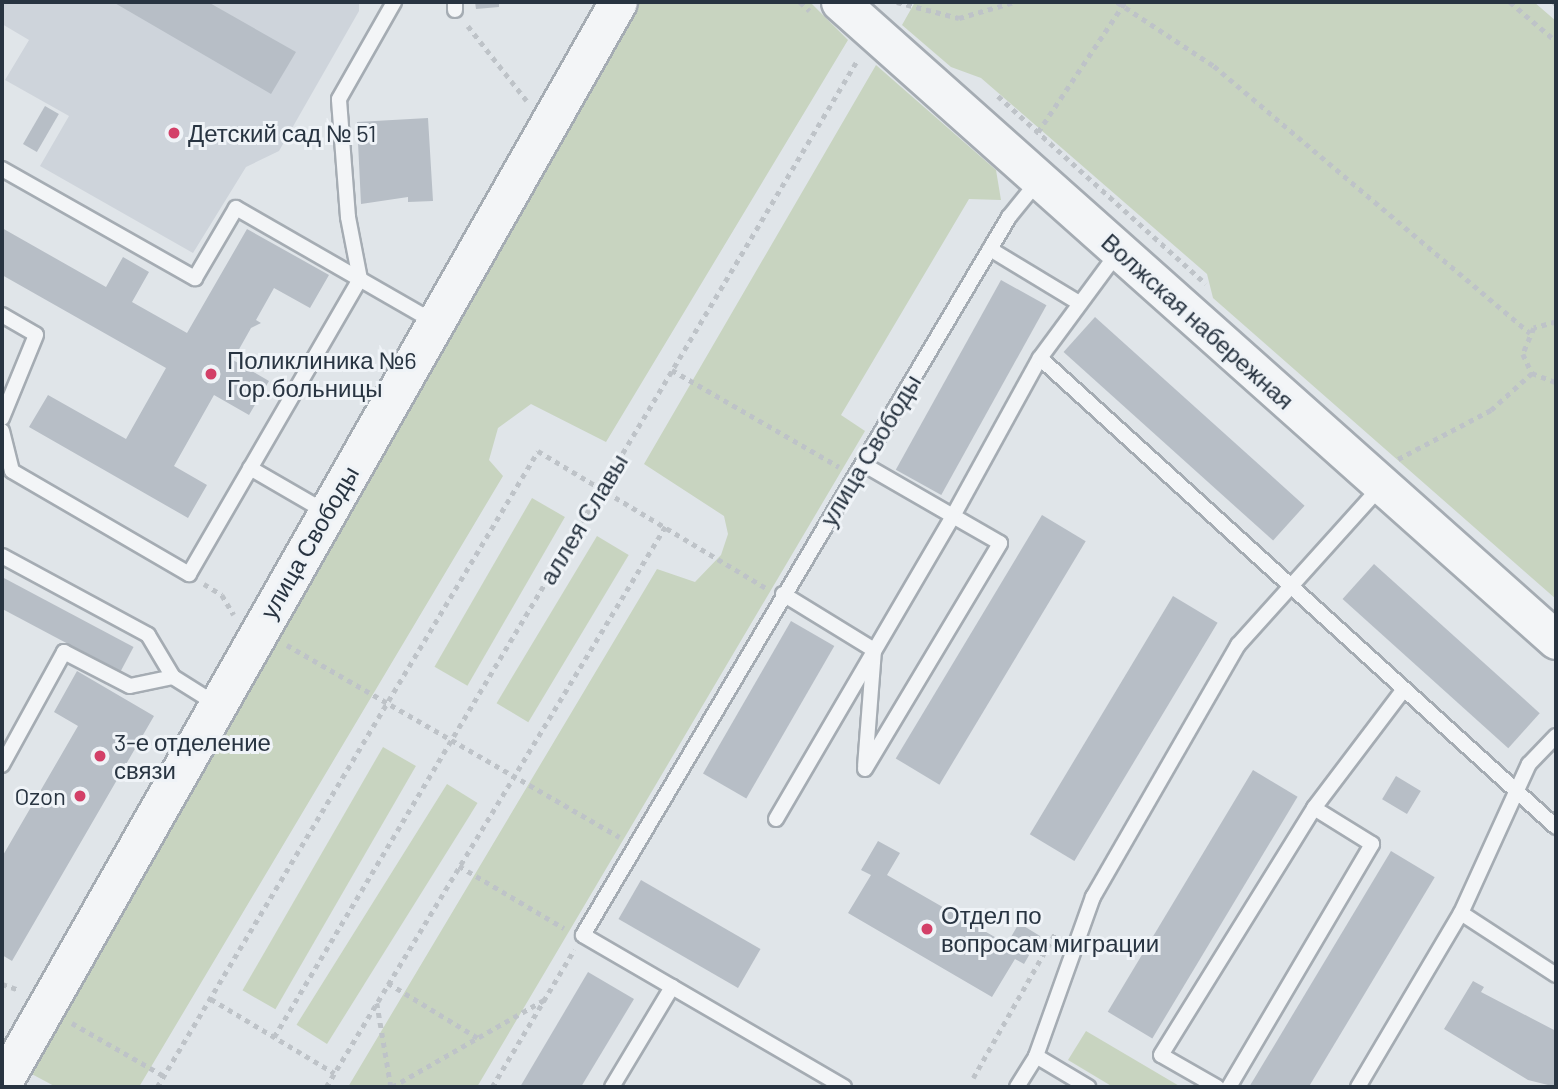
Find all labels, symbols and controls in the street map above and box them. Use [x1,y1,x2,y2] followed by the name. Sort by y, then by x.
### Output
[188,119,376,147] place label: Детский сад № 51
[166,125,182,141] marker: Детский сад № 51
[1096,227,1300,415] street label: Волжская набережная
[227,346,417,402] place label: Поликлиника №6 Гор.больницы
[201,364,221,384] marker: Поликлиника №6 Гор.больницы
[813,369,927,531] street label: улица Свободы
[533,449,633,589] street label: аллея Славы
[254,460,364,624] street label: улица Свободы
[114,728,271,784] place label: 3-е отделение связи
[92,748,108,764] marker: 3-е отделение связи
[14,782,66,810] place label: Ozon
[72,788,88,804] marker: Ozon
[941,901,1159,957] place label: Отдел по вопросам миграции
[919,921,935,937] marker: Отдел по вопросам миграции

